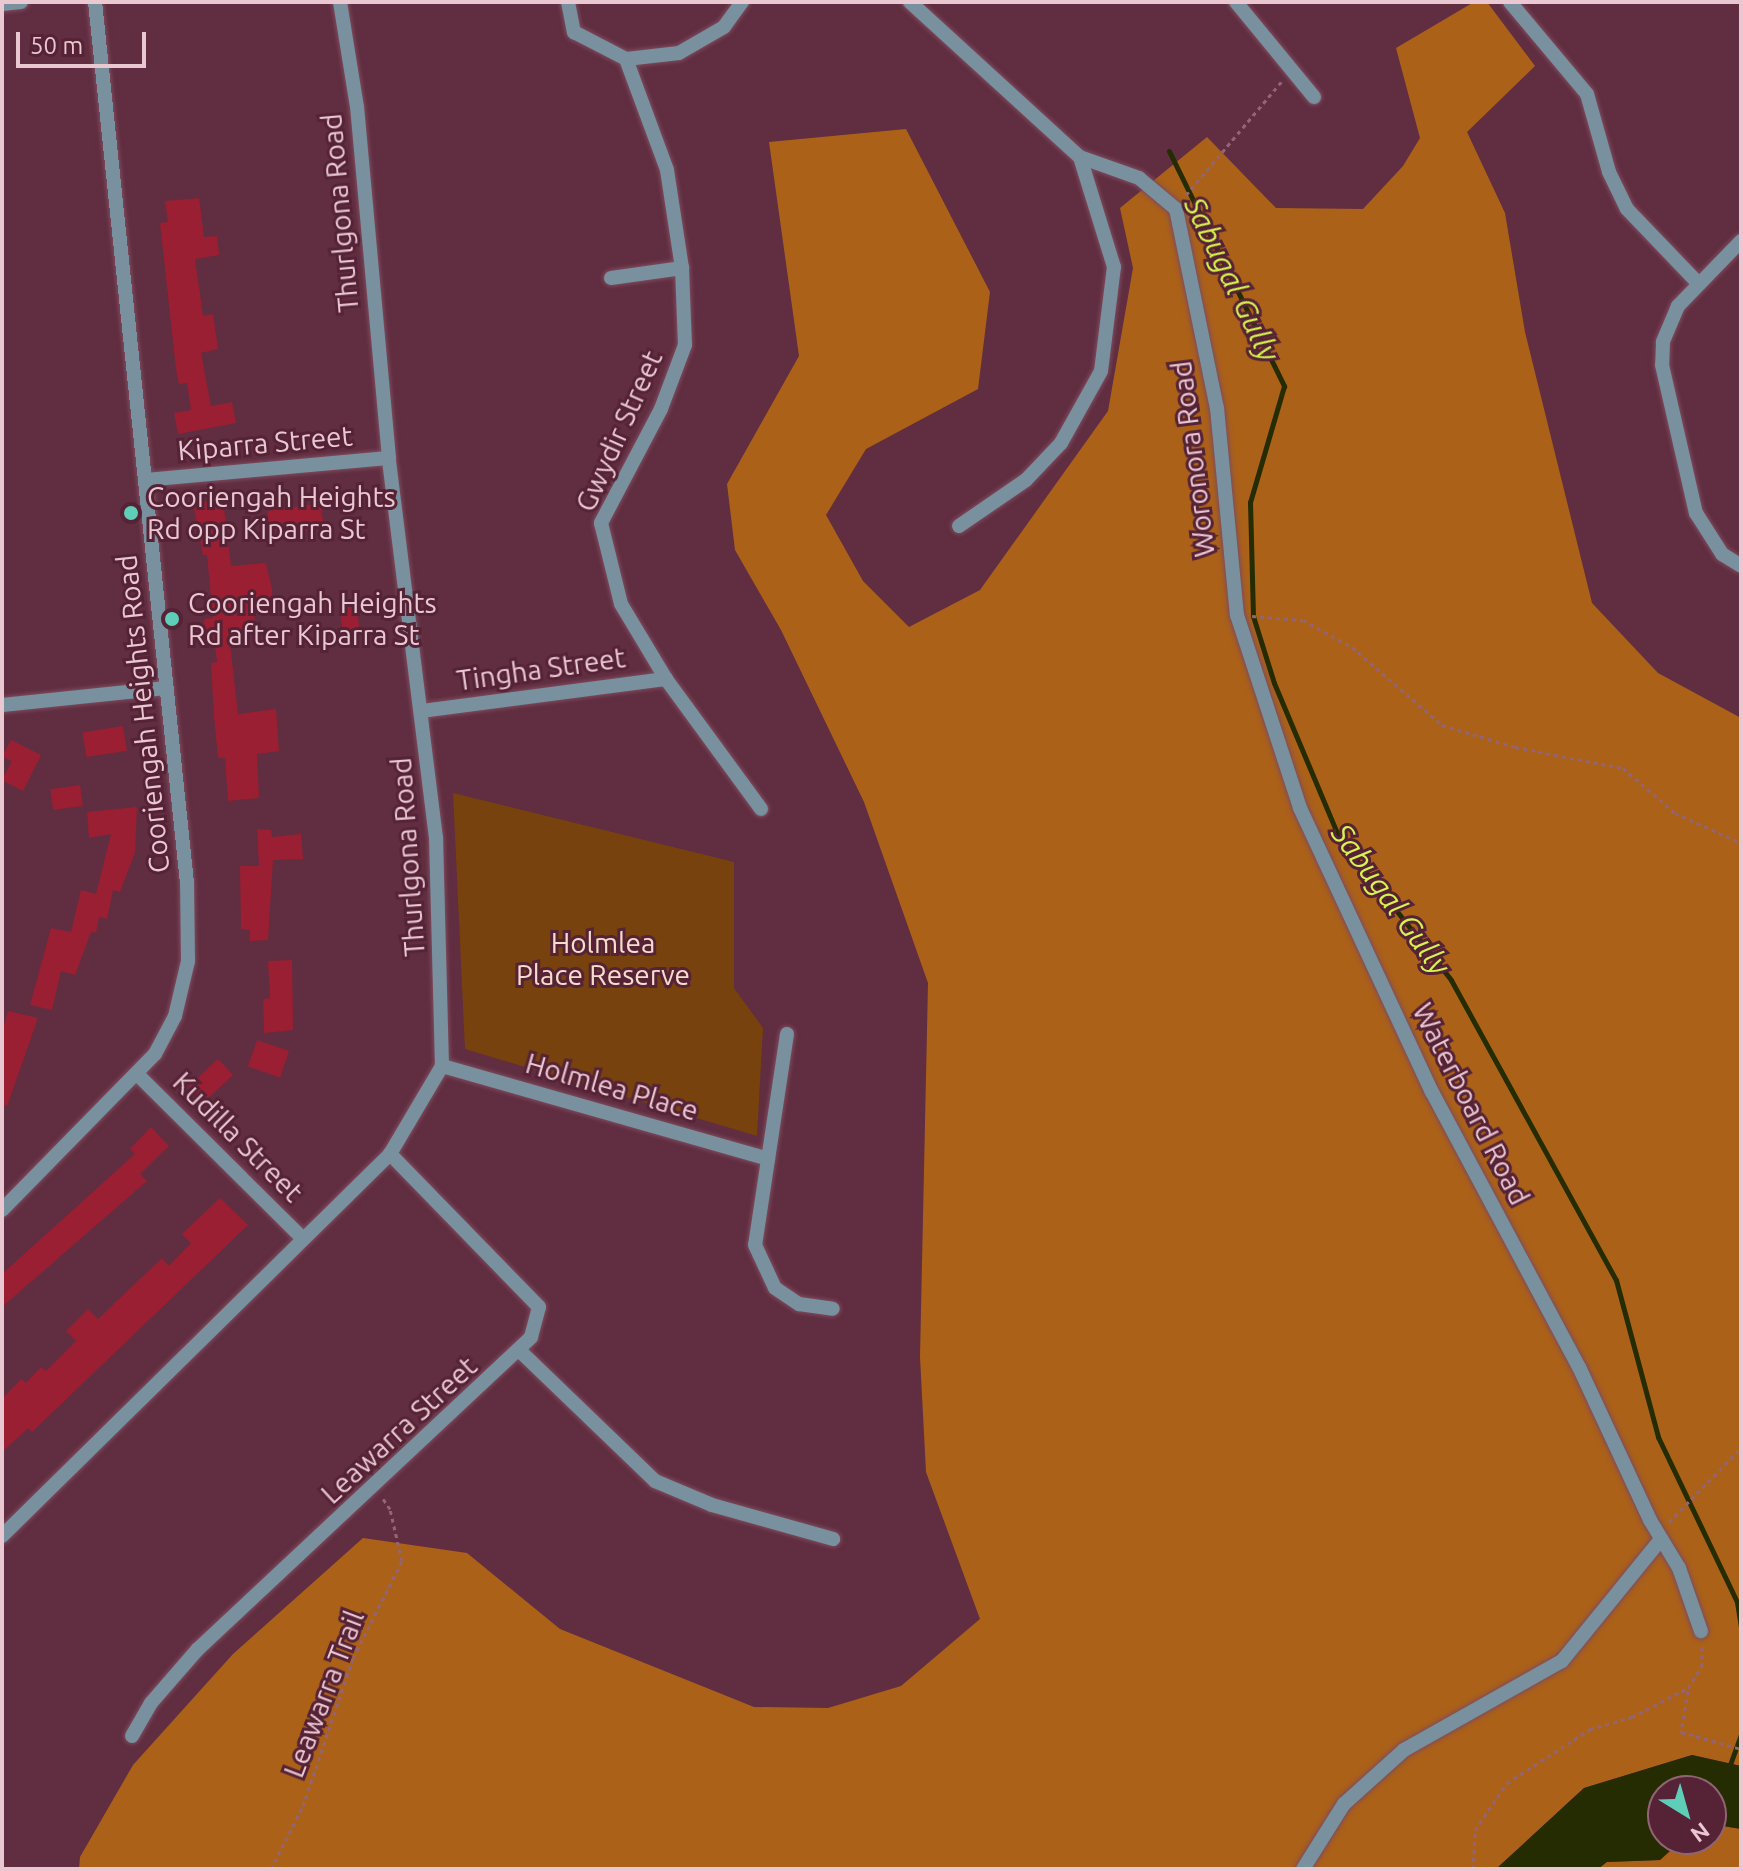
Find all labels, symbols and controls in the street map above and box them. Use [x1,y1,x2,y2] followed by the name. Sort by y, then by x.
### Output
[20,16,150,66] scale bar
[30,32,83,59] text: 50 m
[315,112,365,314] street label: Thurlgona Road
[1177,191,1287,367] water label: Sabugal Gully
[569,345,669,517] street label: Gwydir Street
[1164,359,1222,559] street label: Woronora Road
[176,419,354,467] street label: Kiparra Street
[147,480,396,546] place label: Cooriengah Heights Rd opp Kiparra St
[122,504,140,522] marker: Cooriengah Heights Rd opp Kiparra St
[110,553,176,875] street label: Cooriengah Heights Road
[188,586,437,652] place label: Cooriengah Heights Rd after Kiparra St
[163,610,181,628] marker: Cooriengah Heights Rd after Kiparra St
[454,641,628,697] street label: Tingha Street
[384,756,432,958] street label: Thurlgona Road
[1324,816,1458,982] water label: Sabugal Gully
[516,926,690,992] park label: Holmlea Place Reserve
[1406,998,1536,1210] street label: Waterboard Road
[522,1046,702,1128] street label: Holmlea Place
[166,1065,310,1209] street label: Kudilla Street
[314,1349,484,1511] street label: Leawarra Street
[277,1606,371,1782] street label: Leawarra Trail
[1647,1775,1727,1855] north arrow
[1686,1818,1715,1848] text: N

